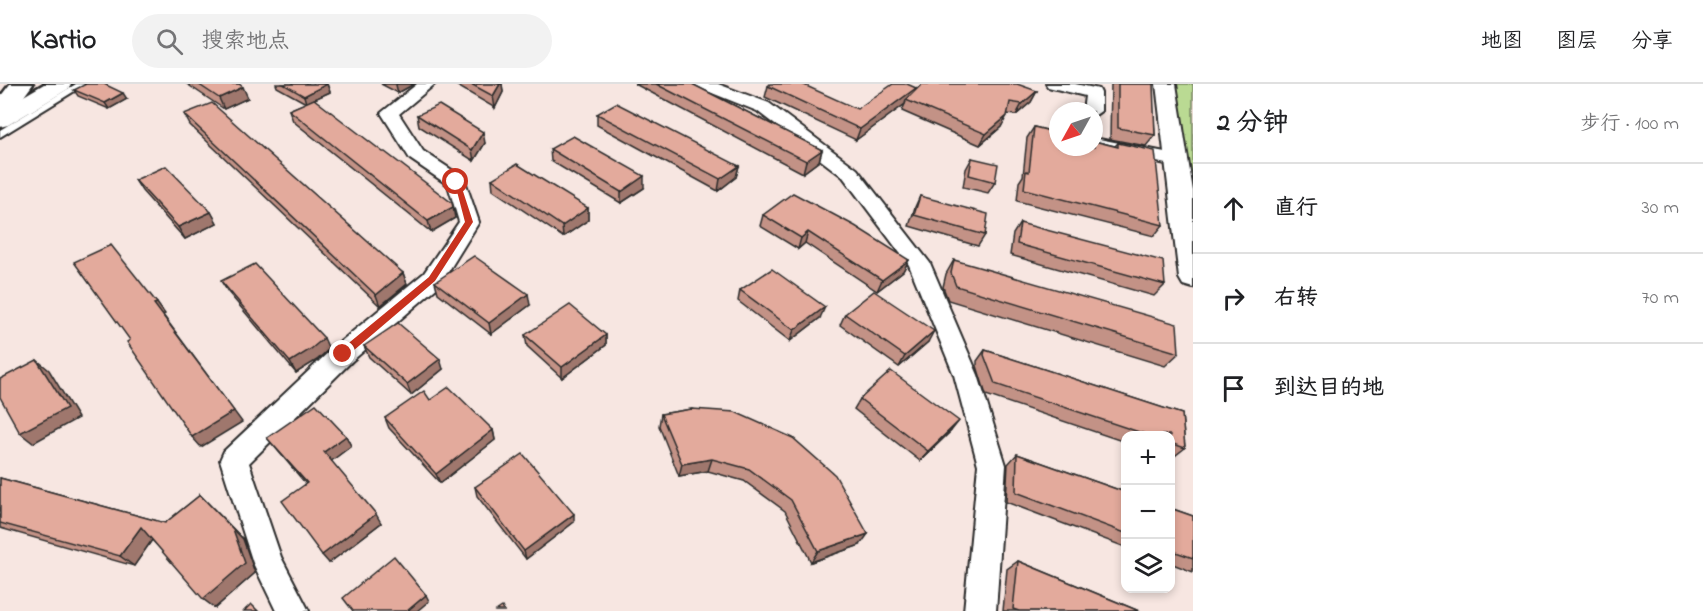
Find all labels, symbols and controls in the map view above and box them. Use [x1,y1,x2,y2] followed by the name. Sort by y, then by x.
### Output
[132,14,552,68] search box
[30,21,96,62] text: Kartio
[153,25,186,58] icon: search
[201,26,289,58] text: 搜索地点
[1481,27,1523,57] text: 地图
[1556,27,1598,57] text: 图层
[1631,27,1673,57] text: 分享
[1049,102,1103,156] north arrow
[1217,105,1288,143] text: 2 分钟
[1581,110,1679,139] text: 步行 · 100 m
[442,168,468,194] route start
[1217,192,1250,225] icon: ahead
[1274,193,1318,225] text: 直行
[1642,194,1679,223] text: 30 m
[1217,282,1250,315] icon: right
[1274,283,1318,315] text: 右转
[1642,284,1679,313] text: 70 m
[329,340,355,366] route end
[1217,372,1250,405] icon: arrive
[1274,373,1384,405] text: 到达目的地
[1121,431,1175,593] map controls
[1121,431,1175,485] button: +
[1121,485,1175,539] button: −
[1121,539,1175,593] button: layers

